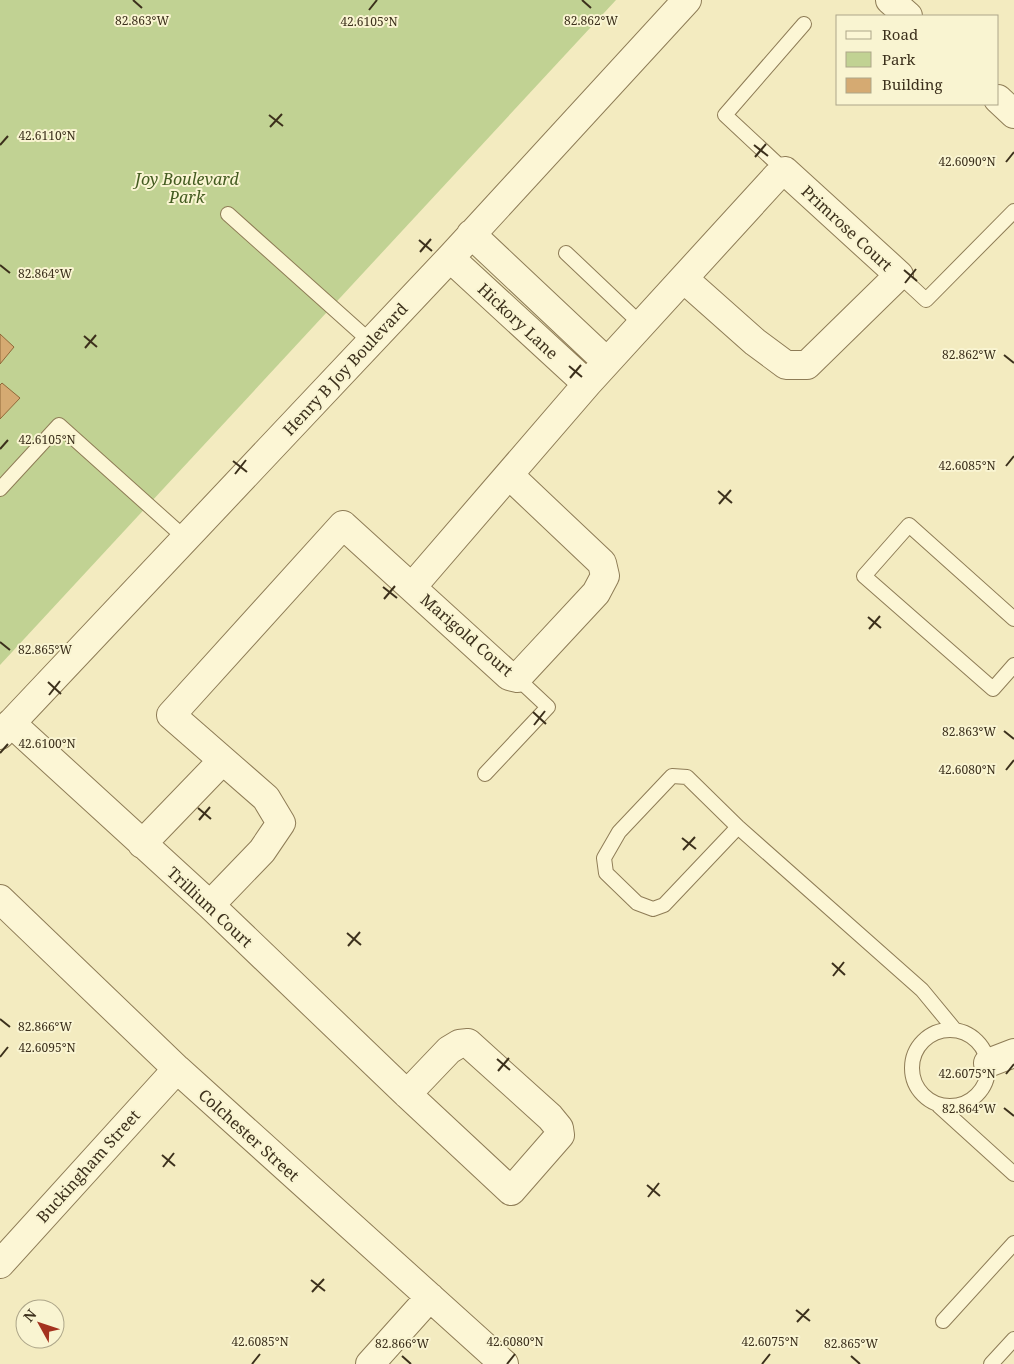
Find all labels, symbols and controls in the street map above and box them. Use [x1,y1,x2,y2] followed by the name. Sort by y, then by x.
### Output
[115,12,169,29] text: 82.863°W
[564,12,618,29] text: 82.862°W
[340,13,398,30] text: 42.6105°N
[836,15,999,105] legend
[882,24,918,44] text: Road
[882,49,916,69] text: Park
[882,74,943,94] text: Building
[18,127,76,144] text: 42.6110°N
[938,153,996,170] text: 42.6090°N
[132,168,239,208] park label: Joy Boulevard Park
[797,180,897,276] street label: Primrose Court
[18,265,72,282] text: 82.864°W
[473,278,563,364] street label: Hickory Lane
[278,298,412,440] street label: Henry B Joy Boulevard
[942,346,996,363] text: 82.862°W
[18,431,76,448] text: 42.6105°N
[938,457,996,474] text: 42.6085°N
[416,589,518,682] street label: Marigold Court
[18,641,72,658] text: 82.865°W
[942,723,996,740] text: 82.863°W
[18,735,76,752] text: 42.6100°N
[938,761,996,778] text: 42.6080°N
[163,862,258,953] street label: Trillium Court
[18,1018,72,1035] text: 82.866°W
[18,1039,76,1056] text: 42.6095°N
[938,1065,996,1082] text: 42.6075°N
[194,1084,304,1186] street label: Colchester Street
[942,1100,996,1117] text: 82.864°W
[31,1104,145,1227] street label: Buckingham Street
[15,1299,65,1349] north arrow
[19,1305,40,1326] text: N
[231,1333,289,1350] text: 42.6085°N
[486,1333,544,1350] text: 42.6080°N
[741,1333,799,1350] text: 42.6075°N
[375,1335,429,1352] text: 82.866°W
[824,1335,878,1352] text: 82.865°W

